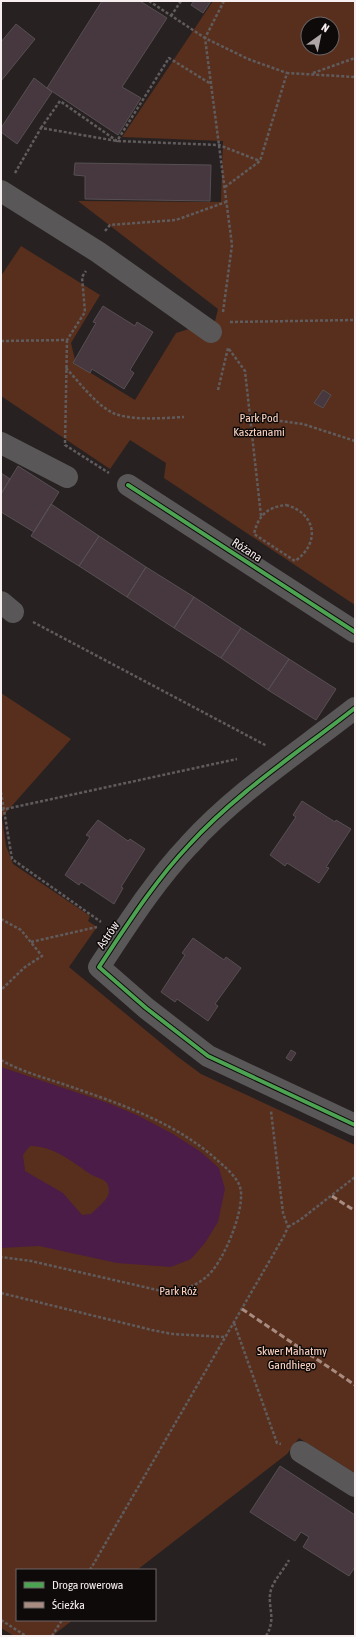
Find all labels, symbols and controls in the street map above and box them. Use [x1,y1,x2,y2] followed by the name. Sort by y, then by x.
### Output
[300,16,340,56] north arrow
[319,21,331,34] text: N
[233,411,285,439] park label: Park Pod Kasztanami
[229,535,265,565] street label: Różana
[94,919,122,951] street label: Astrów
[159,1284,197,1298] park label: Park Róż
[257,1344,327,1372] park label: Skwer Mahatmy Gandhiego
[16,1569,156,1621] legend
[52,1578,123,1592] text: Droga rowerowa
[52,1598,85,1612] text: Ścieżka

